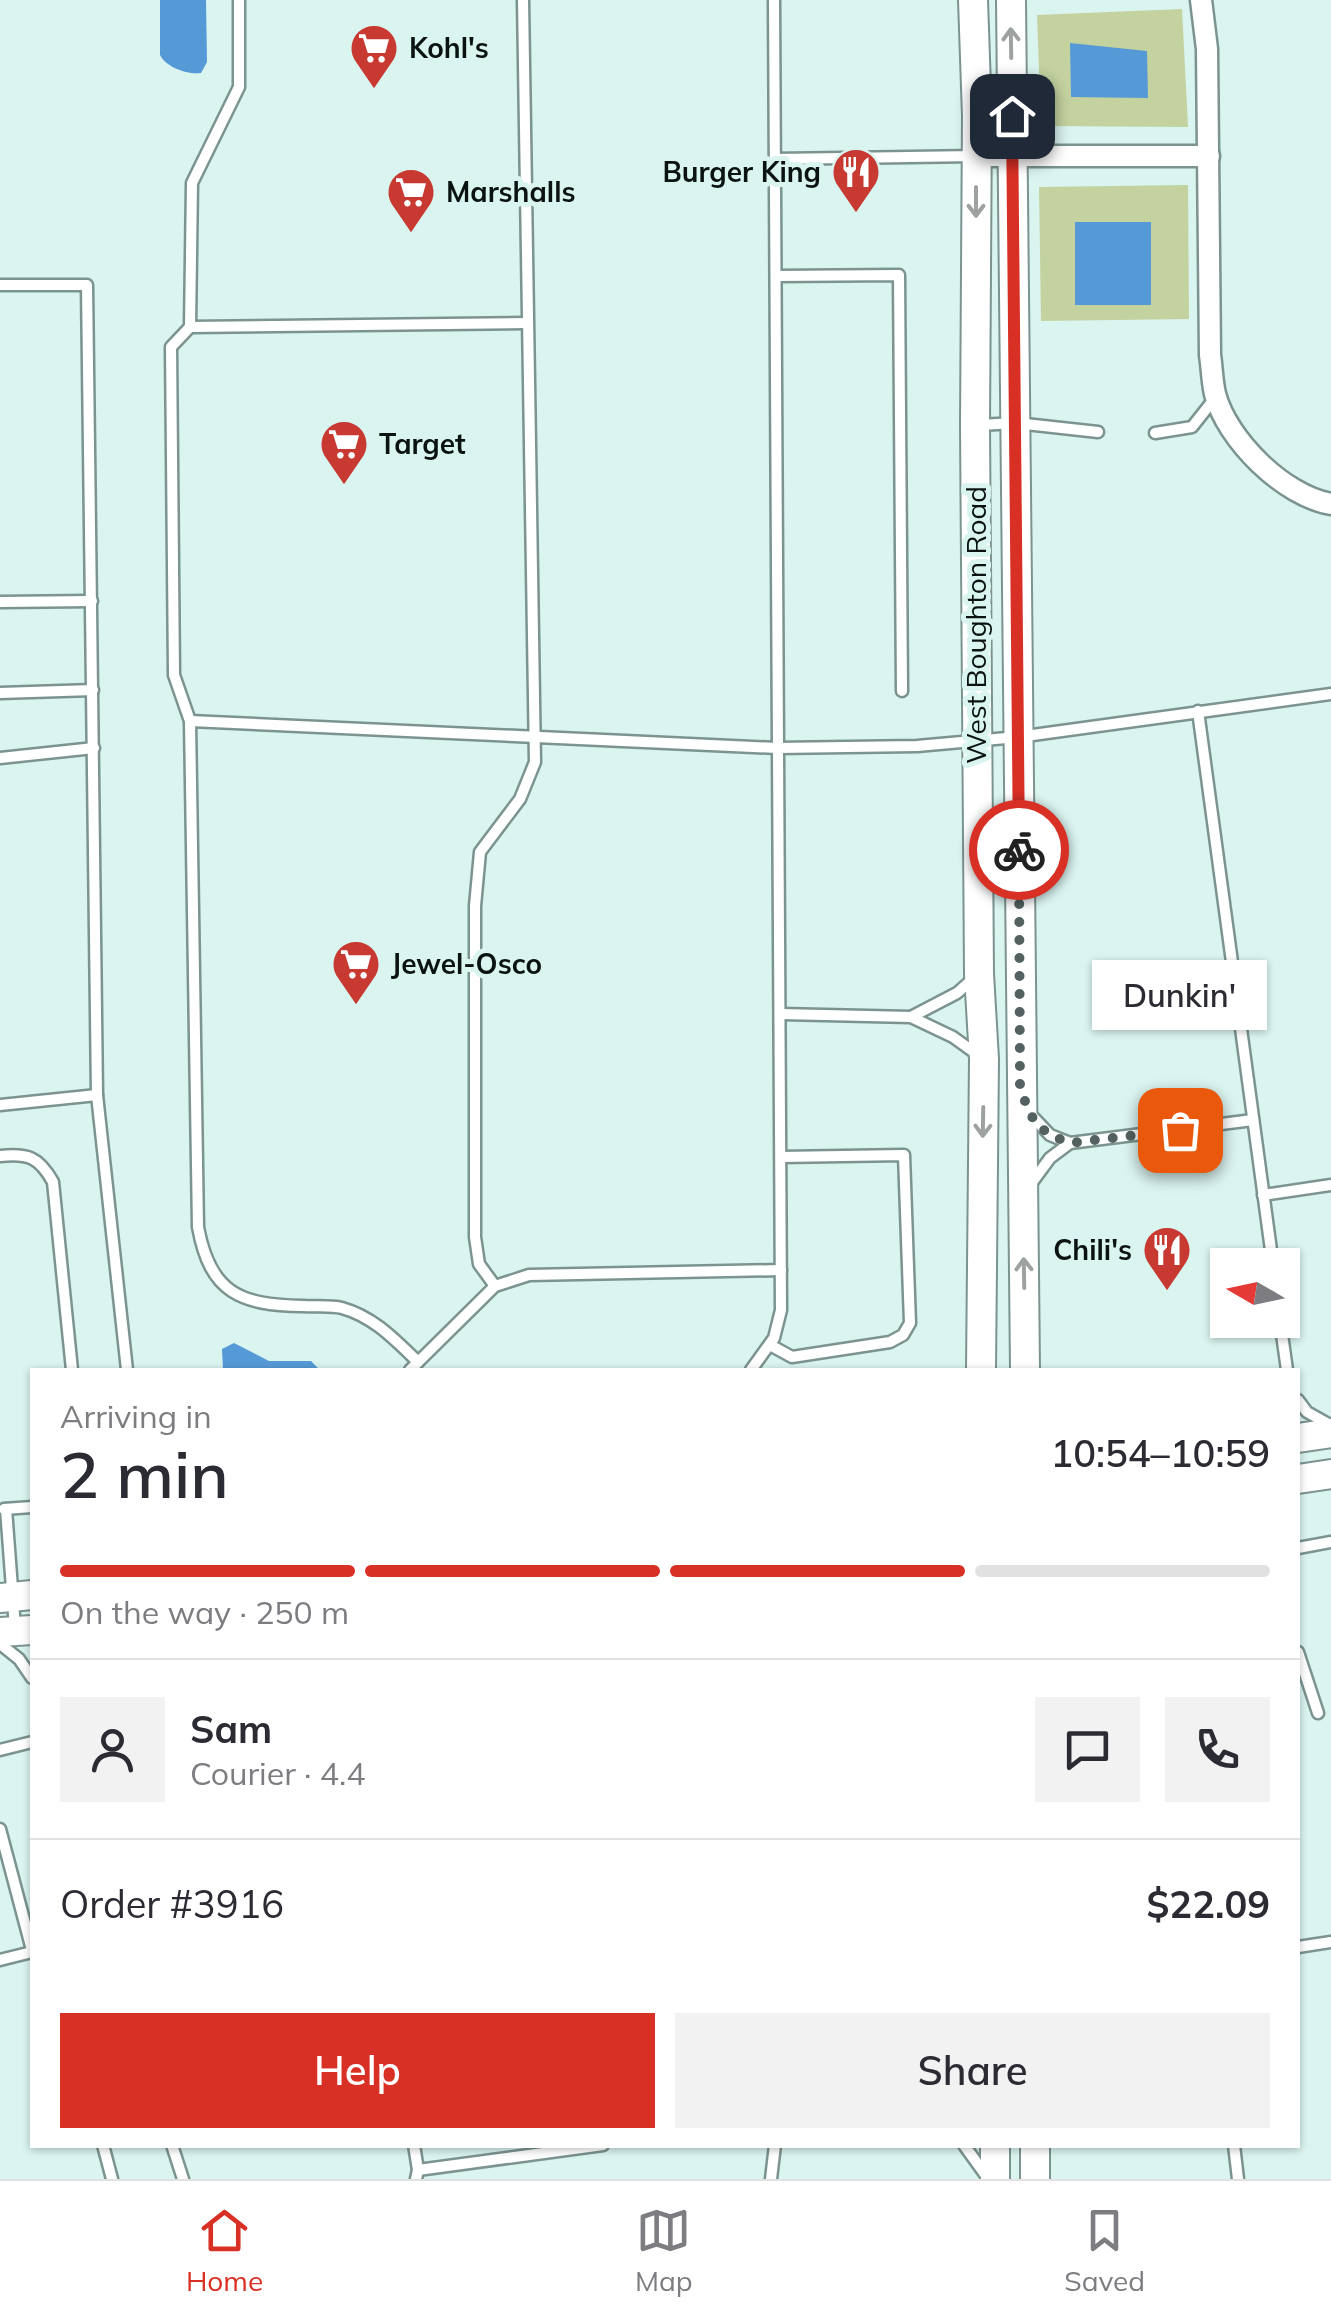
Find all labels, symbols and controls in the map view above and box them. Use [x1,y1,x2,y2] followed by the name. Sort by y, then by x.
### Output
[348,22,400,90] supermarket icon: Kohl's
[1002,27,1020,60] one-way arrow
[409,30,489,65] place label: Kohl's
[970,74,1055,159] pin
[985,89,1040,144] icon: home
[830,146,882,214] restaurant icon: Burger King
[663,154,821,189] place label: Burger King
[385,166,437,234] supermarket icon: Marshalls
[446,174,576,209] place label: Marshalls
[967,186,986,218] one-way arrow
[318,418,370,486] supermarket icon: Target
[379,426,466,461] place label: Target
[958,486,993,764] street label: West Boughton Road
[969,800,1069,900] courier
[992,823,1047,878] icon: bike
[330,938,382,1006] supermarket icon: Jewel-Osco
[391,946,542,981] place label: Jewel-Osco
[1092,960,1268,1030] callout: Dunkin'
[1123,975,1236,1015] text: Dunkin'
[1138,1088,1223,1173] pin
[1153,1103,1208,1158] icon: bag
[974,1106,992,1138] one-way arrow
[1141,1224,1193,1292] restaurant icon: Chili's
[1053,1232,1132,1267] place label: Chili's
[1210,1248,1300,1338] north arrow
[1210,1248,1300,1338] map controls
[1015,1257,1034,1289] one-way arrow
[60,1396,212,1436] text: Arriving in
[1050,1429,1270,1477] text: 10:54–10:59
[60,1433,229,1514] text: 2 min
[60,1592,349,1632] text: On the way · 250 m
[60,1697,165,1802] button: person
[1035,1697,1140,1802] button: chat
[1165,1697,1270,1802] button: phone
[190,1705,272,1753] text: Sam
[190,1753,366,1793] text: Courier · 4.4
[60,1880,284,1928] text: Order #3916
[1147,1880,1270,1928] text: $22.09
[60,2013,655,2128] button: Help
[675,2013,1270,2128] button: Share
[186,2203,263,2298] tab: Home
[635,2203,693,2298] tab: Map
[1064,2203,1145,2298] tab: Saved

